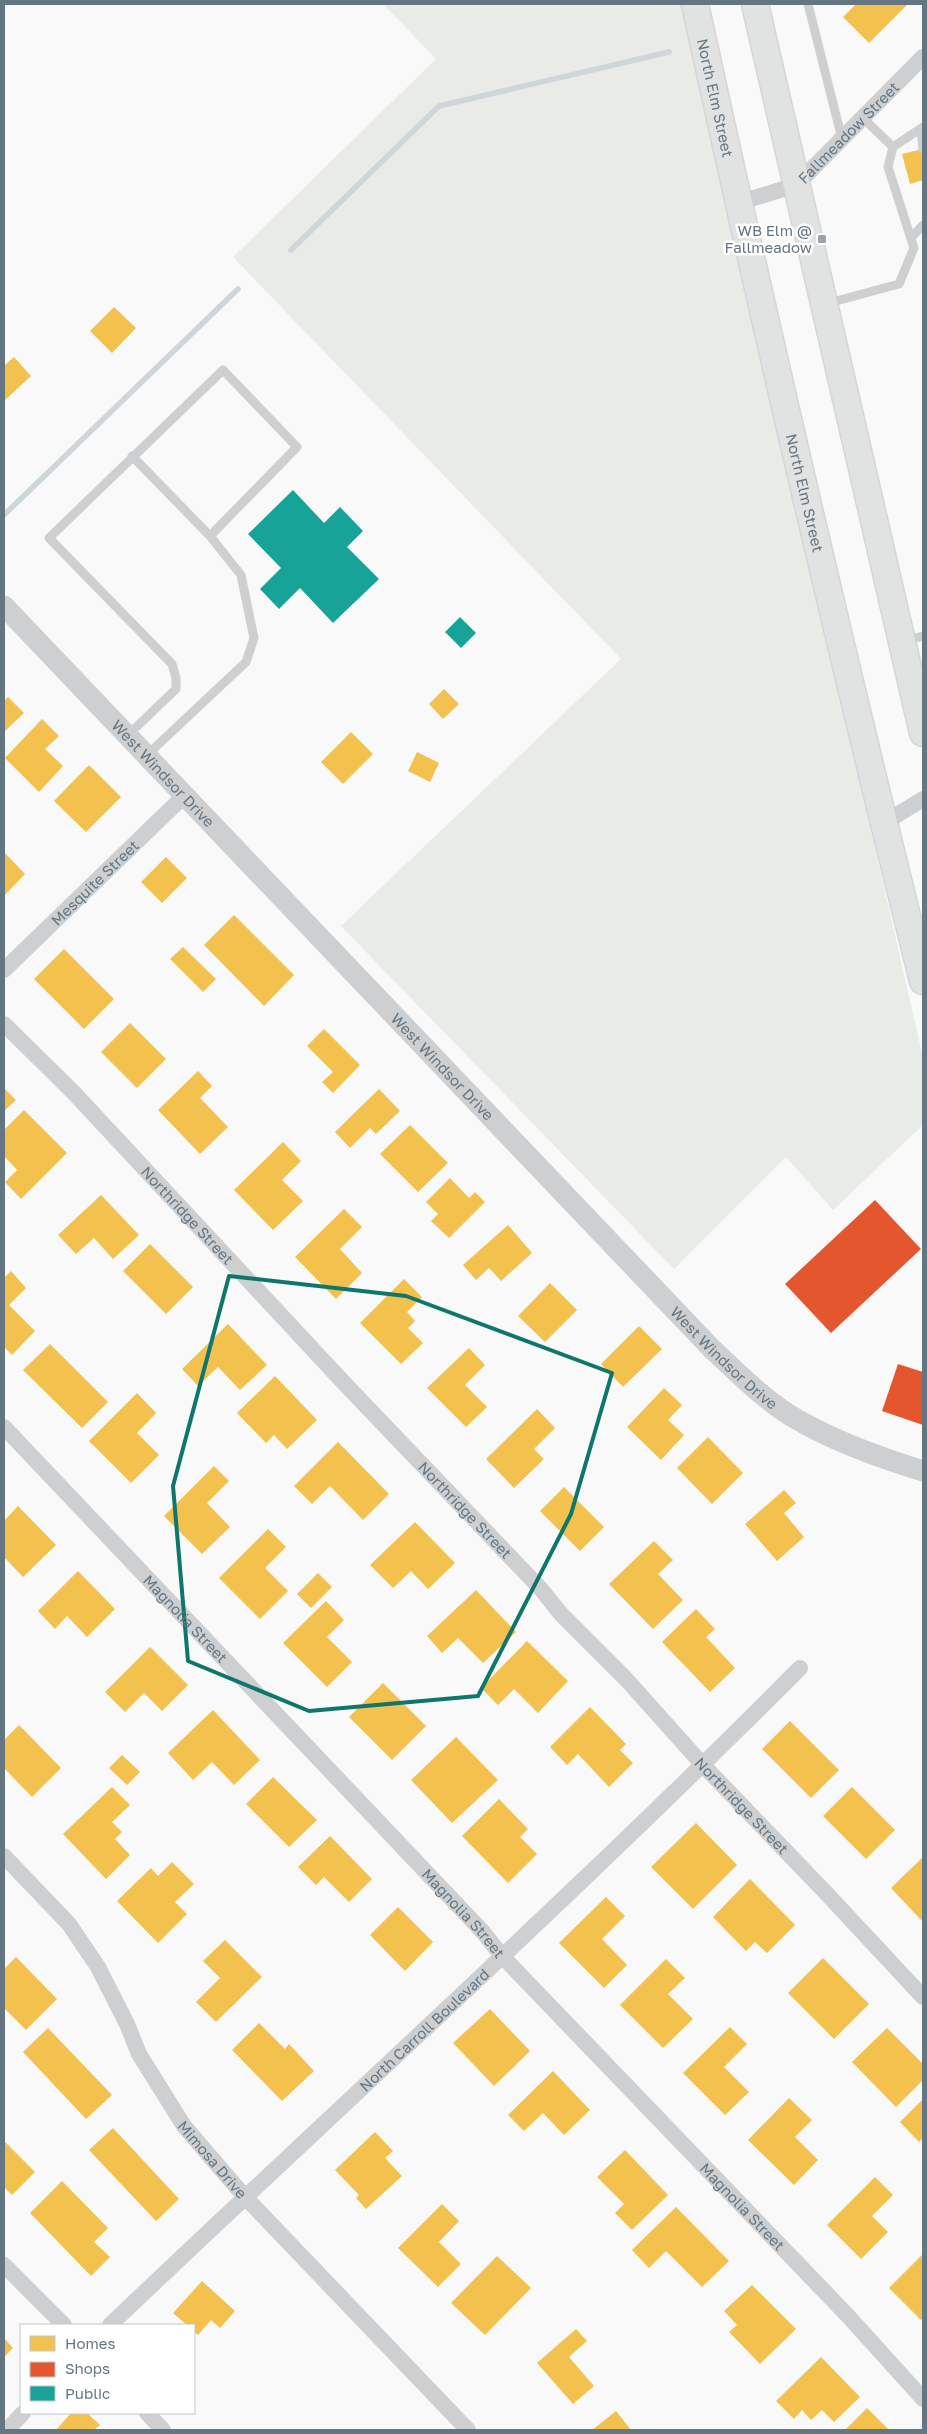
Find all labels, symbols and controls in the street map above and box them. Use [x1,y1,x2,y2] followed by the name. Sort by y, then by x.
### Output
[694,37,737,159] street label: North Elm Street
[794,78,902,187] street label: Fallmeadow Street
[725,221,812,256] place label: WB Elm @ Fallmeadow
[816,233,828,245] marker: WB Elm @ Fallmeadow
[783,432,828,554] street label: North Elm Street
[108,716,219,831] street label: West Windsor Drive
[47,836,142,929] street label: Mesquite Street
[388,1009,498,1124] street label: West Windsor Drive
[138,1162,238,1268] street label: Northridge Street
[667,1302,781,1413] street label: West Windsor Drive
[415,1458,516,1562] street label: Northridge Street
[140,1571,232,1666] street label: Magnolia Street
[691,1753,792,1857] street label: Northridge Street
[418,1865,509,1961] street label: Magnolia Street
[356,1965,493,2095] street label: North Carroll Boulevard
[174,2117,251,2202] street label: Mimosa Drive
[697,2159,789,2254] street label: Magnolia Street
[20,2324,195,2414] legend
[65,2334,115,2352] text: Homes
[65,2359,110,2377] text: Shops
[65,2384,110,2402] text: Public

